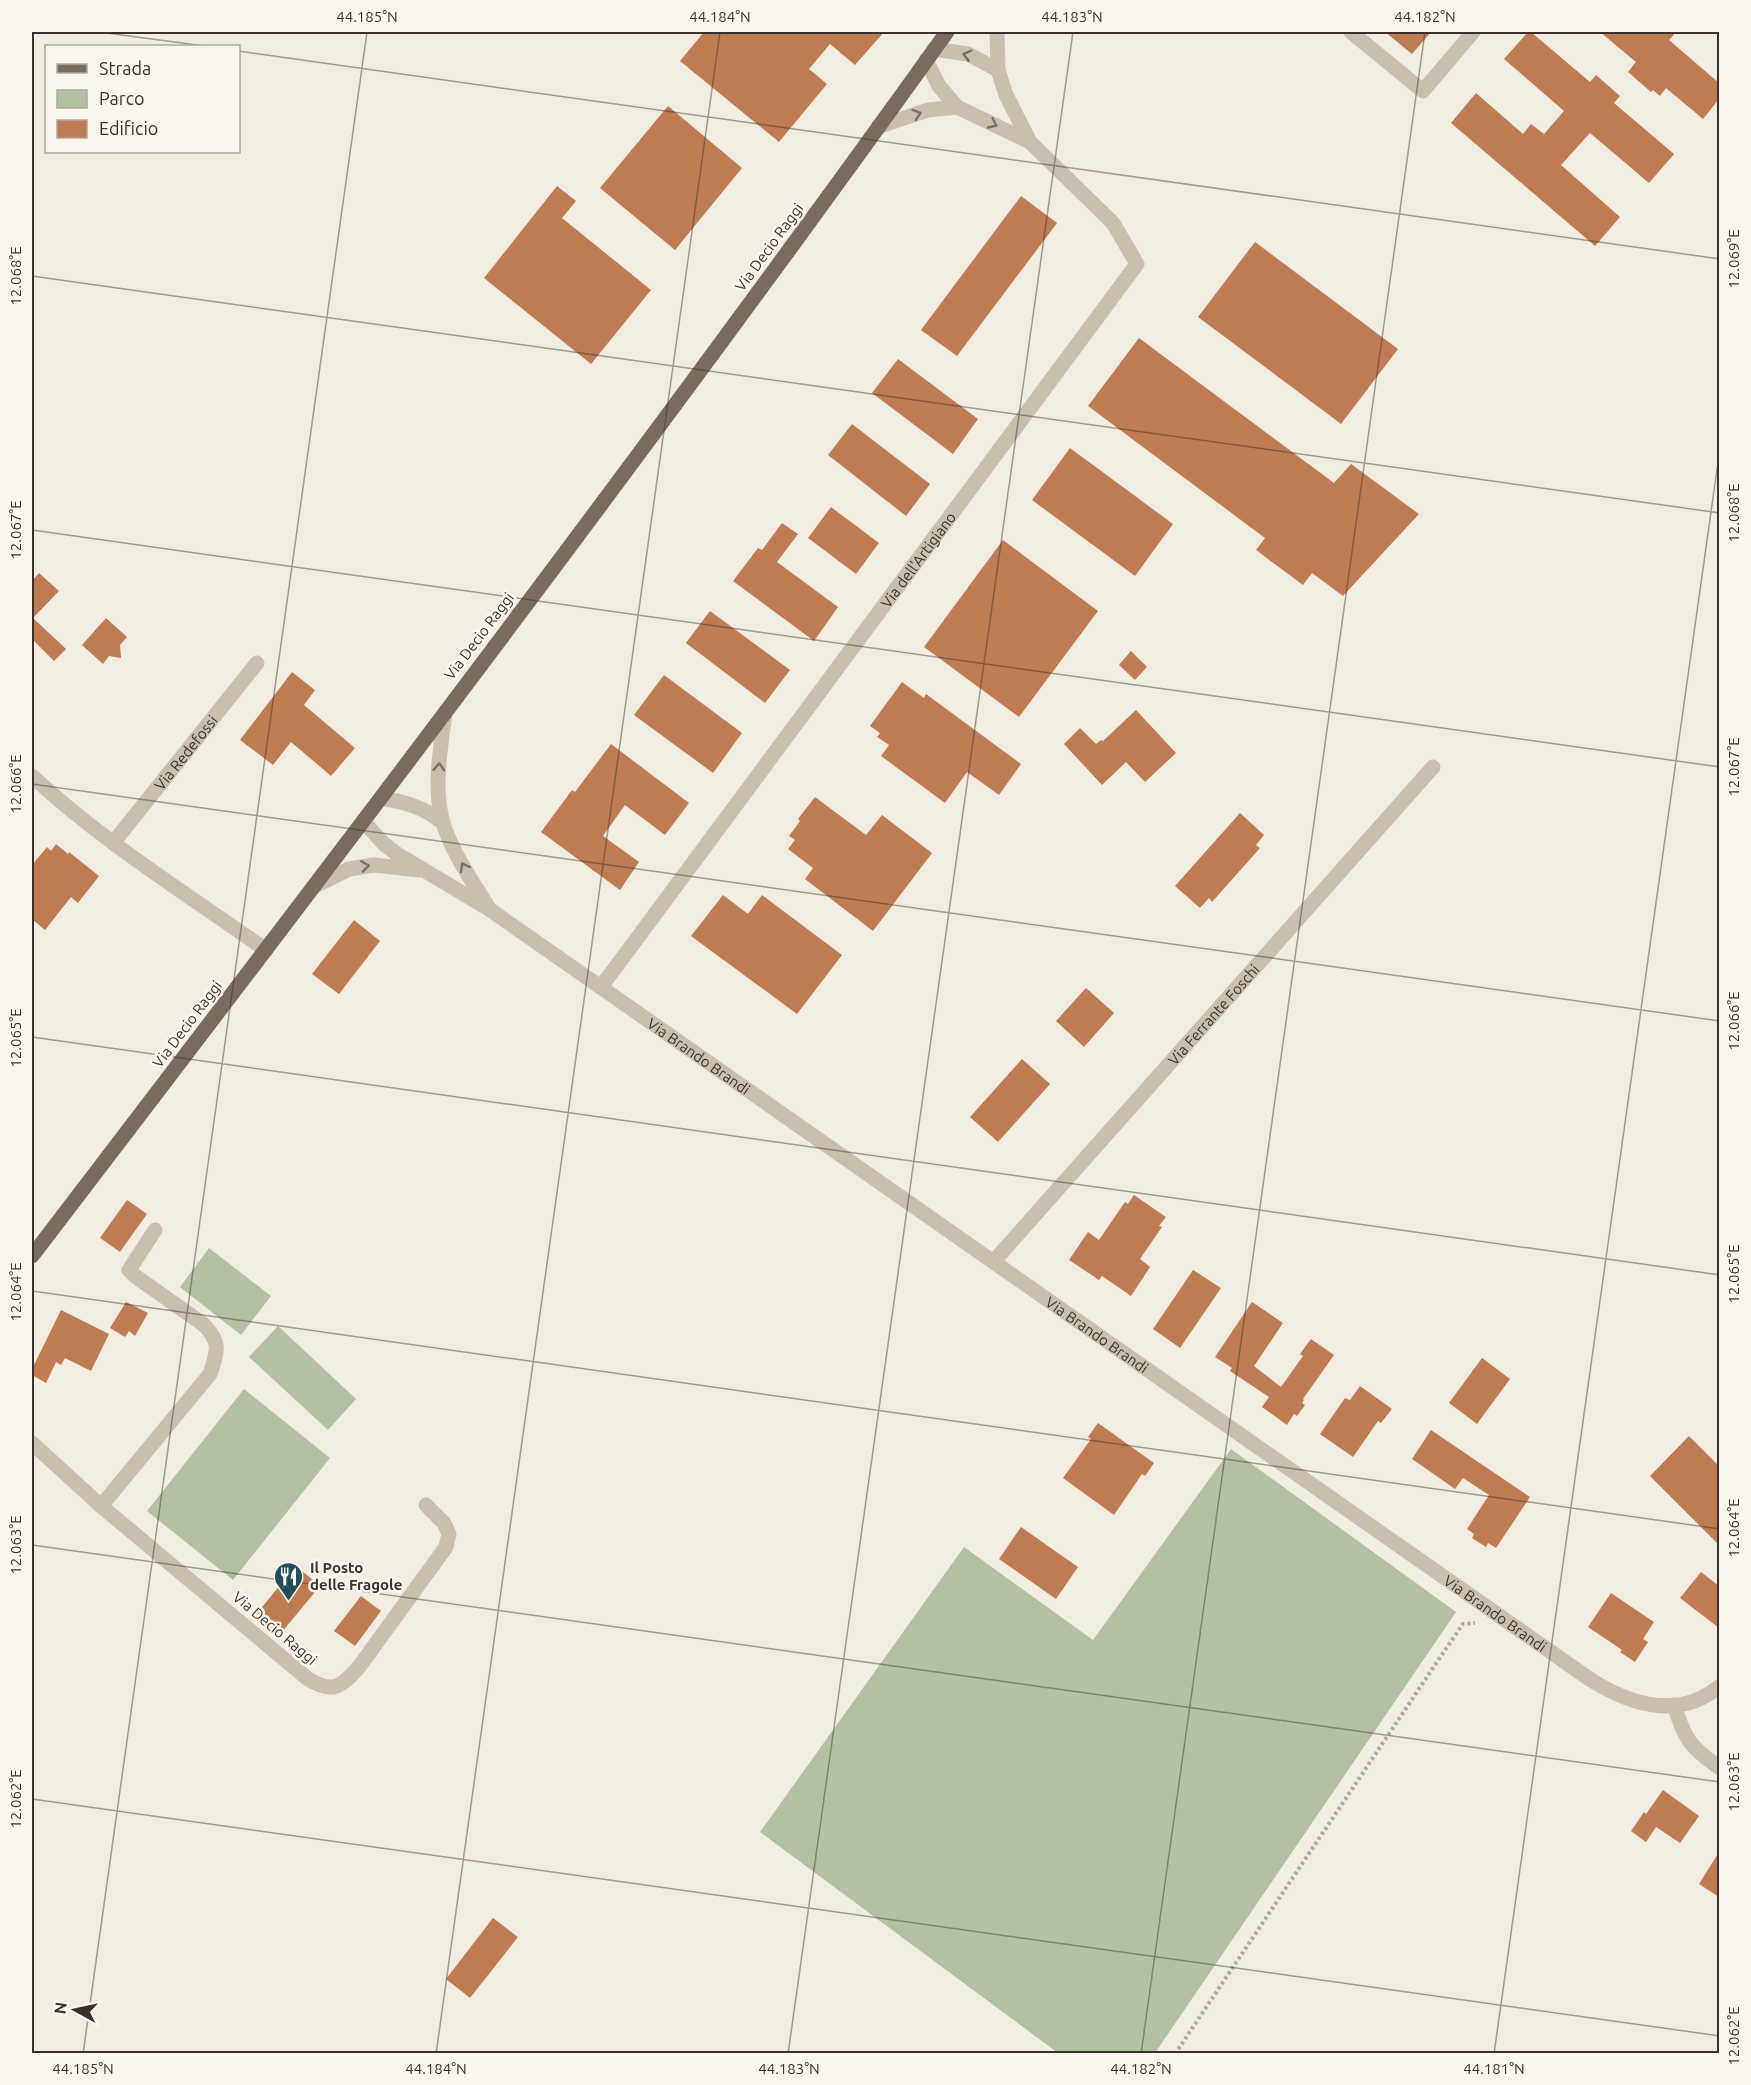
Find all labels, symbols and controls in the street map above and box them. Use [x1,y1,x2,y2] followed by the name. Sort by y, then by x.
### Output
[336,8,398,25] text: 44.185°N
[689,8,751,25] text: 44.184°N
[1041,8,1103,25] text: 44.183°N
[1394,8,1456,25] text: 44.182°N
[45,45,240,153] legend
[962,50,973,62] one-way arrow
[99,58,151,78] text: Strada
[99,88,145,108] text: Parco
[911,108,922,121] one-way arrow
[987,117,998,129] one-way arrow
[99,118,158,138] text: Edificio
[731,200,807,294] street label: Via Decio Raggi
[1725,229,1742,289] text: 12.069°E
[7,246,24,306] text: 12.068°E
[1725,483,1742,543] text: 12.068°E
[7,500,24,560] text: 12.067°E
[877,508,959,611] street label: Via dell'Artigiano
[441,589,517,683] street label: Via Decio Raggi
[151,712,220,793] street label: Via Redefossi
[1725,737,1742,797] text: 12.067°E
[7,754,24,814] text: 12.066°E
[433,763,446,772] one-way arrow
[361,861,370,873] one-way arrow
[460,863,471,873] one-way arrow
[1164,961,1262,1068] street label: Via Ferrante Foschi
[149,977,225,1071] street label: Via Decio Raggi
[1725,991,1742,1051] text: 12.066°E
[7,1008,24,1068] text: 12.065°E
[644,1014,754,1098] street label: Via Brando Brandi
[1725,1244,1742,1304] text: 12.065°E
[7,1262,24,1322] text: 12.064°E
[1043,1293,1152,1376] street label: Via Brando Brandi
[1725,1498,1742,1558] text: 12.064°E
[7,1515,24,1575] text: 12.063°E
[310,1559,402,1593] place label: Il Posto delle Fragole
[273,1560,305,1602] restaurant icon: Il Posto delle Fragole
[1441,1571,1550,1655] street label: Via Brando Brandi
[230,1588,320,1668] street label: Via Decio Raggi
[1725,1752,1742,1812] text: 12.063°E
[7,1769,24,1829] text: 12.062°E
[45,1980,105,2040] north arrow
[50,2001,70,2015] text: N
[1725,2006,1742,2066] text: 12.062°E
[52,2060,114,2077] text: 44.185°N
[405,2060,467,2077] text: 44.184°N
[758,2060,820,2077] text: 44.183°N
[1110,2060,1172,2077] text: 44.182°N
[1463,2060,1525,2077] text: 44.181°N

